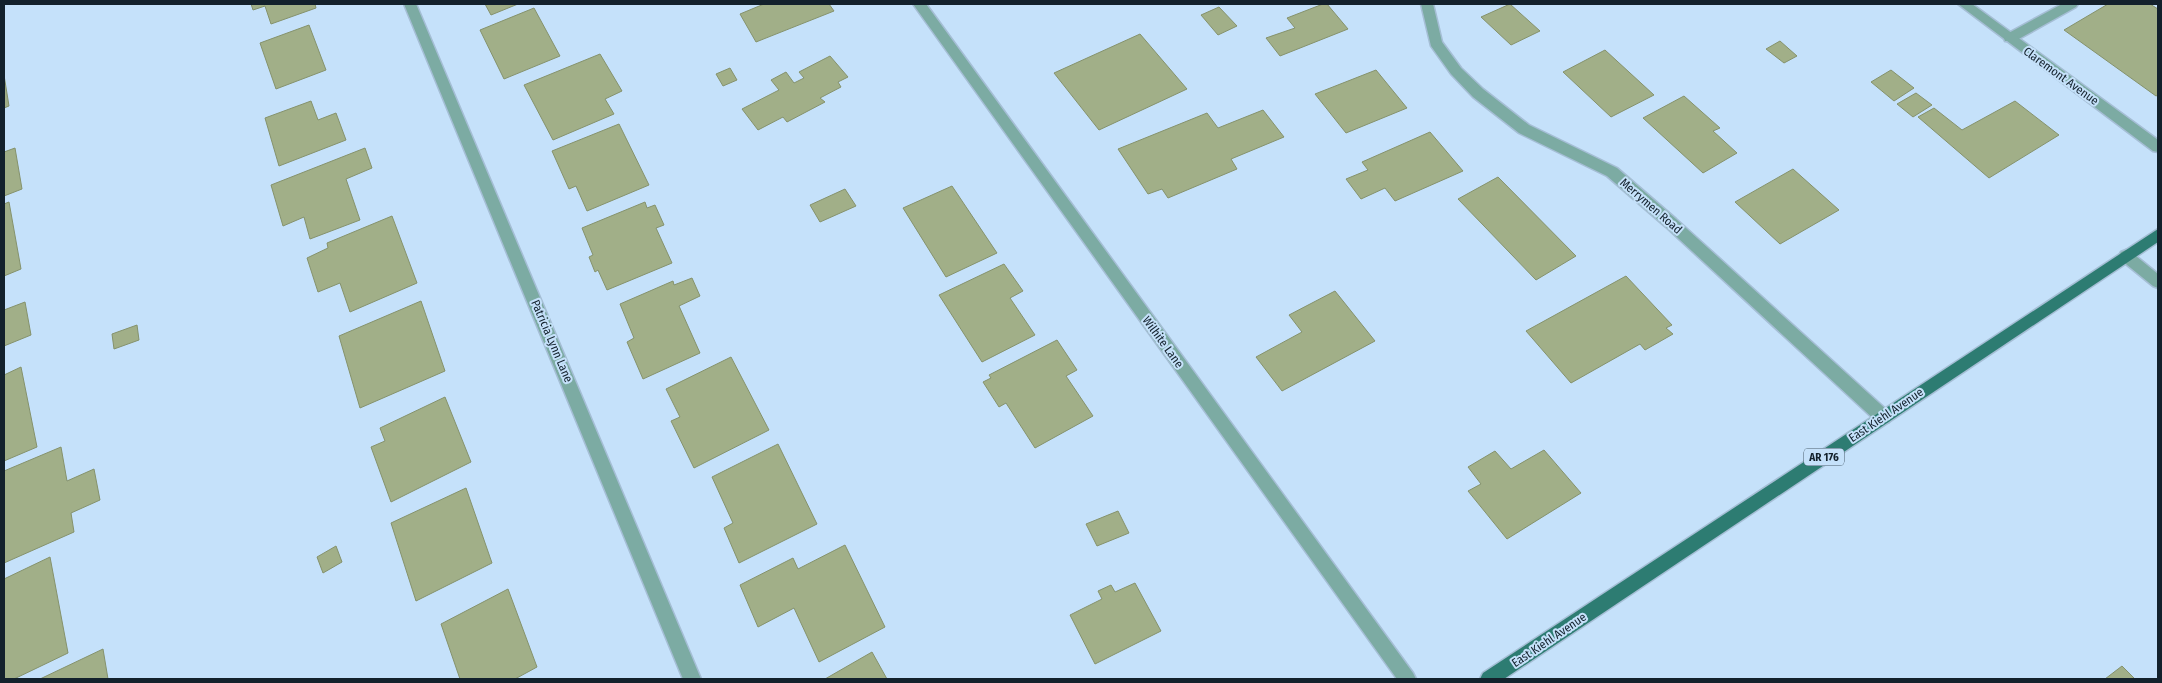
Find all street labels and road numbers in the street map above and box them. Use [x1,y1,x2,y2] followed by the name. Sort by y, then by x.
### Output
[2021,44,2101,108] street label: Claremont Avenue
[1617,175,1685,237] street label: Merrymen Road
[528,298,576,384] street label: Patricia Lynn Lane
[1140,313,1186,371] street label: Wilhite Lane
[1846,385,1926,445] street label: East Kiehl Avenue
[1804,448,1844,466] road number: AR 176
[1509,610,1589,670] street label: East Kiehl Avenue

